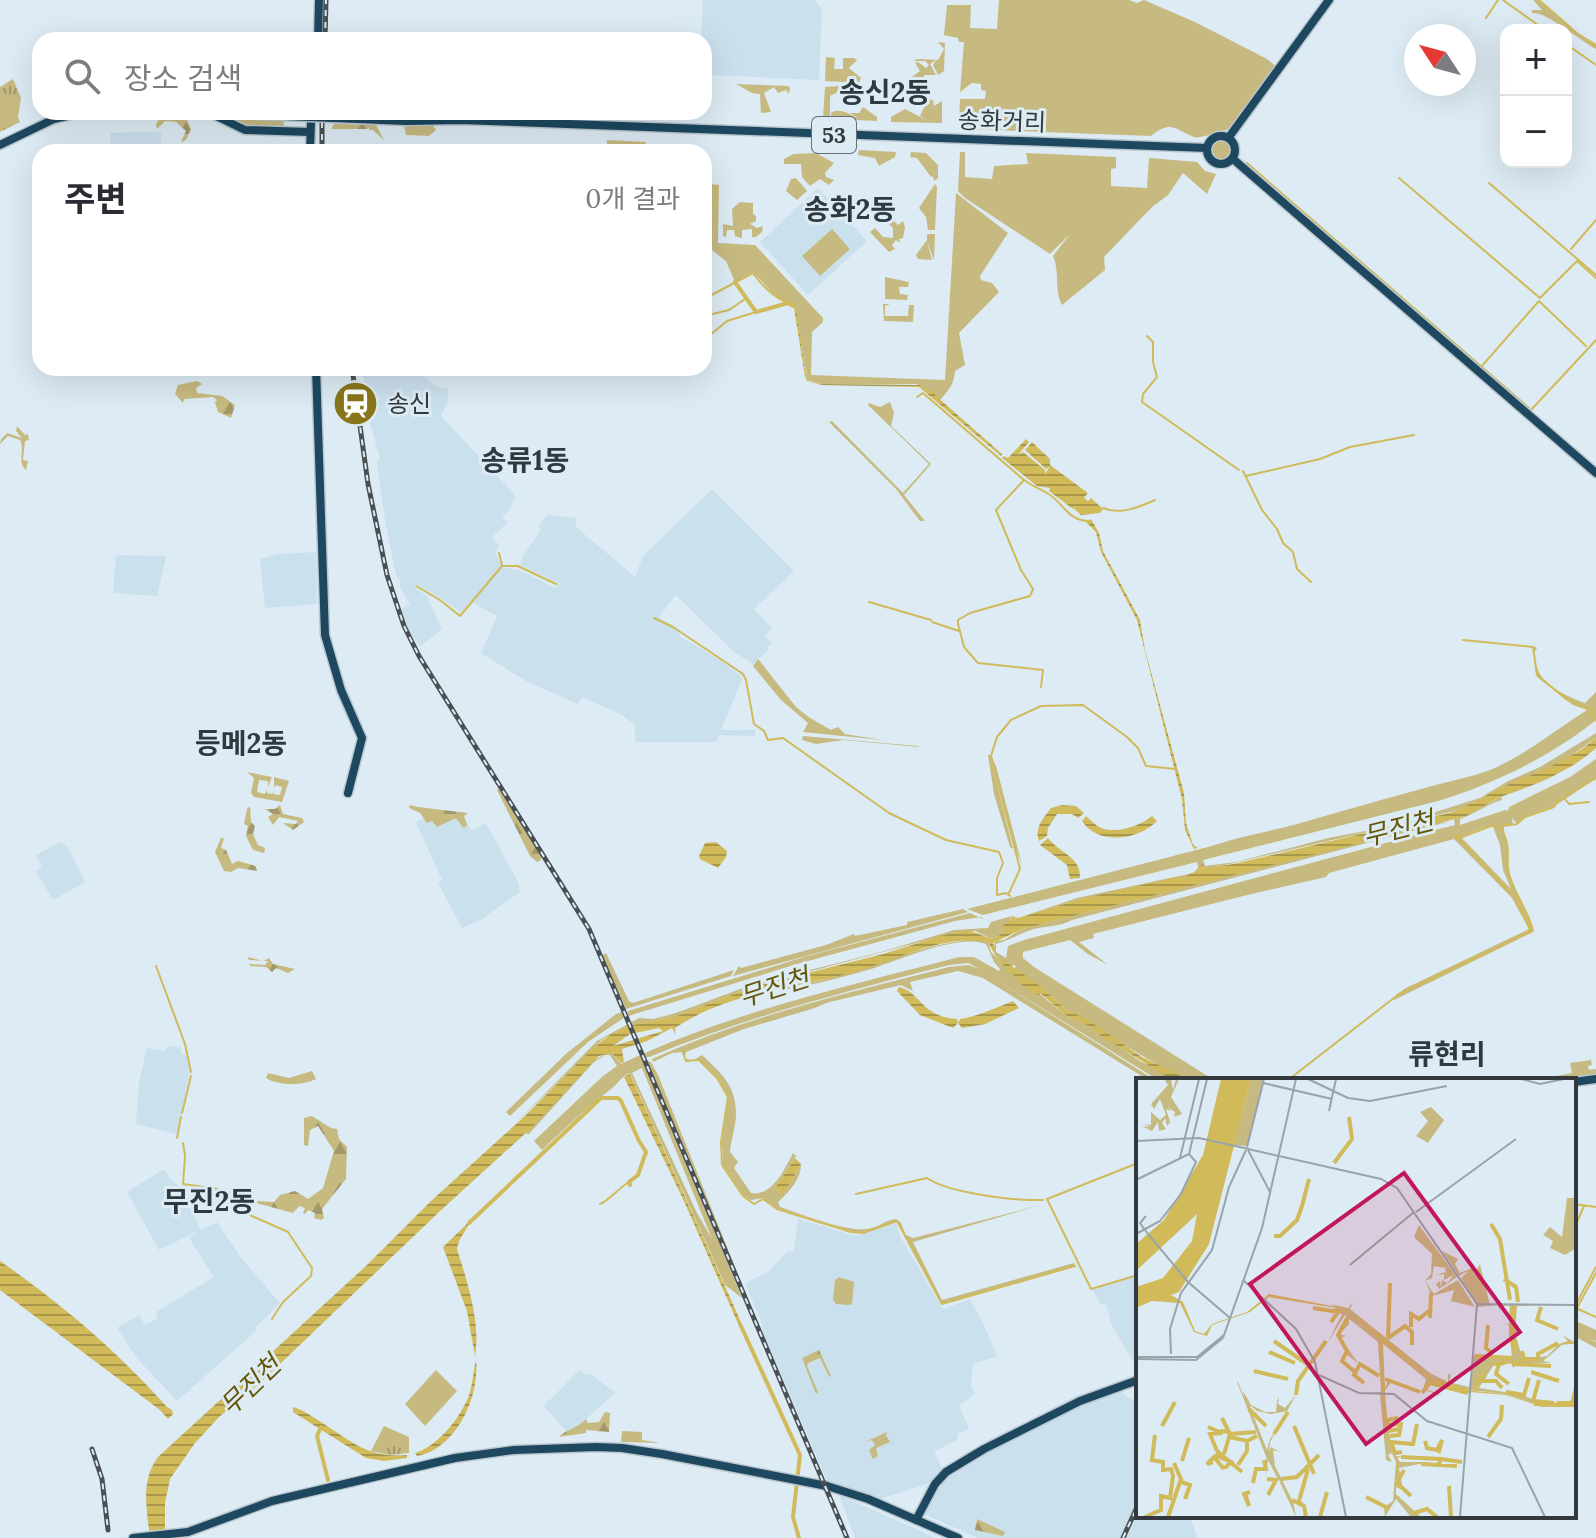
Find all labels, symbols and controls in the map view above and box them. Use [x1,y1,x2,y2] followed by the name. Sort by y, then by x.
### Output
[1404,24,1476,96] north arrow
[1500,24,1572,168] map controls
[1500,24,1572,96] button: +
[32,32,712,120] search box
[60,54,104,98] icon: search
[124,59,242,97] text: 장소 검색
[839,74,931,110] district label: 송신2동
[1500,96,1572,168] button: −
[957,104,1047,138] street label: 송화거리
[812,117,856,153] road number: 53
[64,177,127,220] text: 주변
[585,182,680,215] text: 0개 결과
[804,191,896,227] district label: 송화2동
[332,379,380,427] station icon: 송신
[387,388,431,419] place label: 송신
[481,442,569,478] district label: 송류1동
[195,725,287,761] district label: 등메2동
[1359,803,1440,853] water label: 무진천
[735,959,816,1014] water label: 무진천
[1408,1036,1486,1072] district label: 류현리
[1136,1078,1576,1518] inset map
[163,1183,255,1219] district label: 무진2동
[213,1346,289,1422] water label: 무진천

